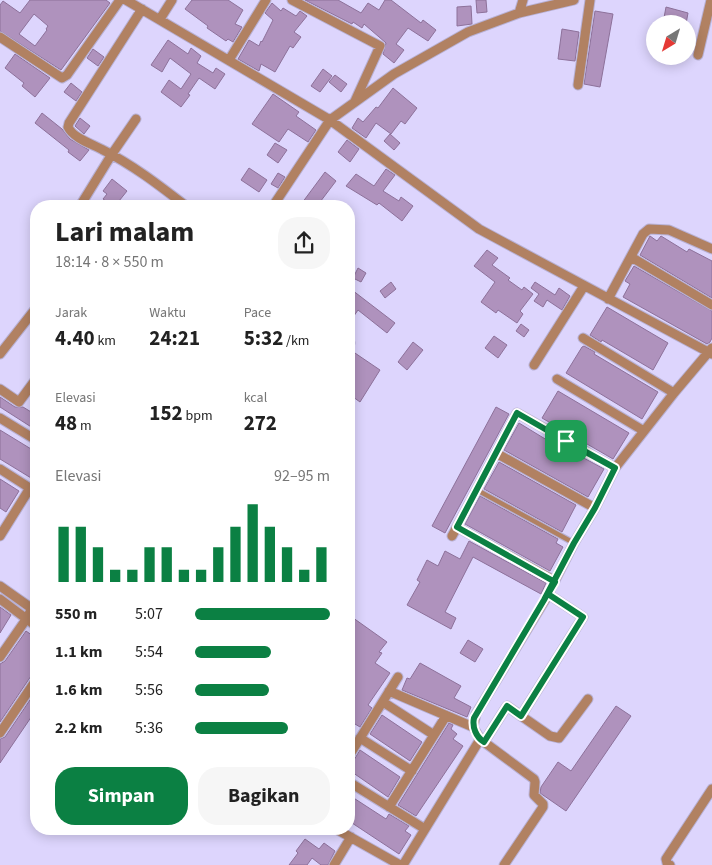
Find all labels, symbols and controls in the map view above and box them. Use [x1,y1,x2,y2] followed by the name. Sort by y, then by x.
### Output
[646,15,696,65] north arrow
[646,15,696,65] map controls
[55,212,194,252] text: Lari malam
[278,217,330,269] button: share
[55,251,164,273] text: 18:14 · 8 × 550 m
[55,303,87,323] text: Jarak
[149,303,186,323] text: Waktu
[244,303,271,323] text: Pace
[55,323,95,353] text: 4.40
[149,323,200,353] text: 24:21
[244,323,283,353] text: 5:32
[95,331,116,351] text: km
[283,331,309,351] text: /km
[55,388,96,408] text: Elevasi
[244,388,267,408] text: kcal
[149,398,183,428] text: 152
[183,406,213,426] text: bpm
[55,408,77,438] text: 48
[244,408,277,438] text: 272
[77,416,92,436] text: m
[545,420,587,462] pin
[552,427,580,455] icon: arrive
[55,465,101,487] text: Elevasi
[274,465,330,487] text: 92–95 m
[55,603,97,625] text: 550 m
[135,603,163,625] text: 5:07
[55,641,102,663] text: 1.1 km
[135,641,163,663] text: 5:54
[55,679,102,701] text: 1.6 km
[135,679,163,701] text: 5:56
[55,717,102,739] text: 2.2 km
[135,717,163,739] text: 5:36
[55,767,188,825] button: Simpan
[198,767,330,825] button: Bagikan

